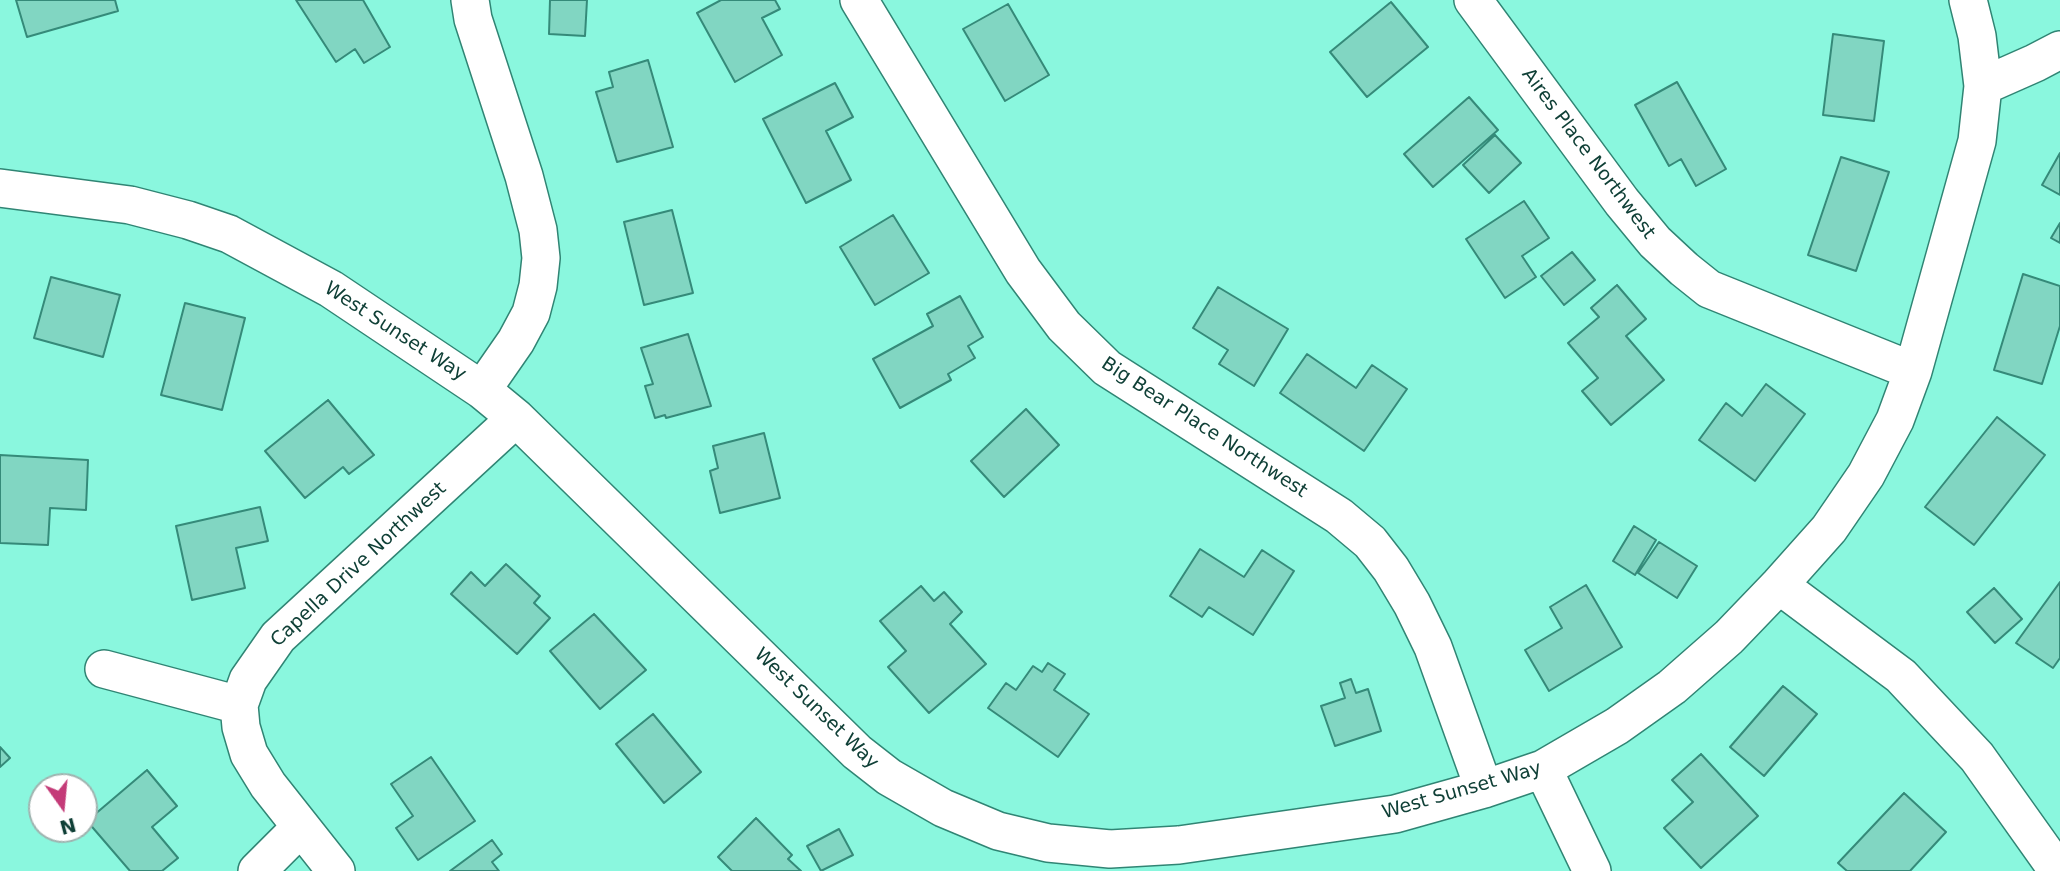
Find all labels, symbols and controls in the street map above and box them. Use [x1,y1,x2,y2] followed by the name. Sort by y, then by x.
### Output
[1516,64,1660,244] street label: Aires Place Northwest
[320,278,470,386] street label: West Sunset Way
[1097,353,1311,503] street label: Big Bear Place Northwest
[267,478,451,652] street label: Capella Drive Northwest
[749,644,883,774] street label: West Sunset Way
[1380,757,1544,825] street label: West Sunset Way
[28,773,98,843] north arrow
[57,814,78,839] text: N

